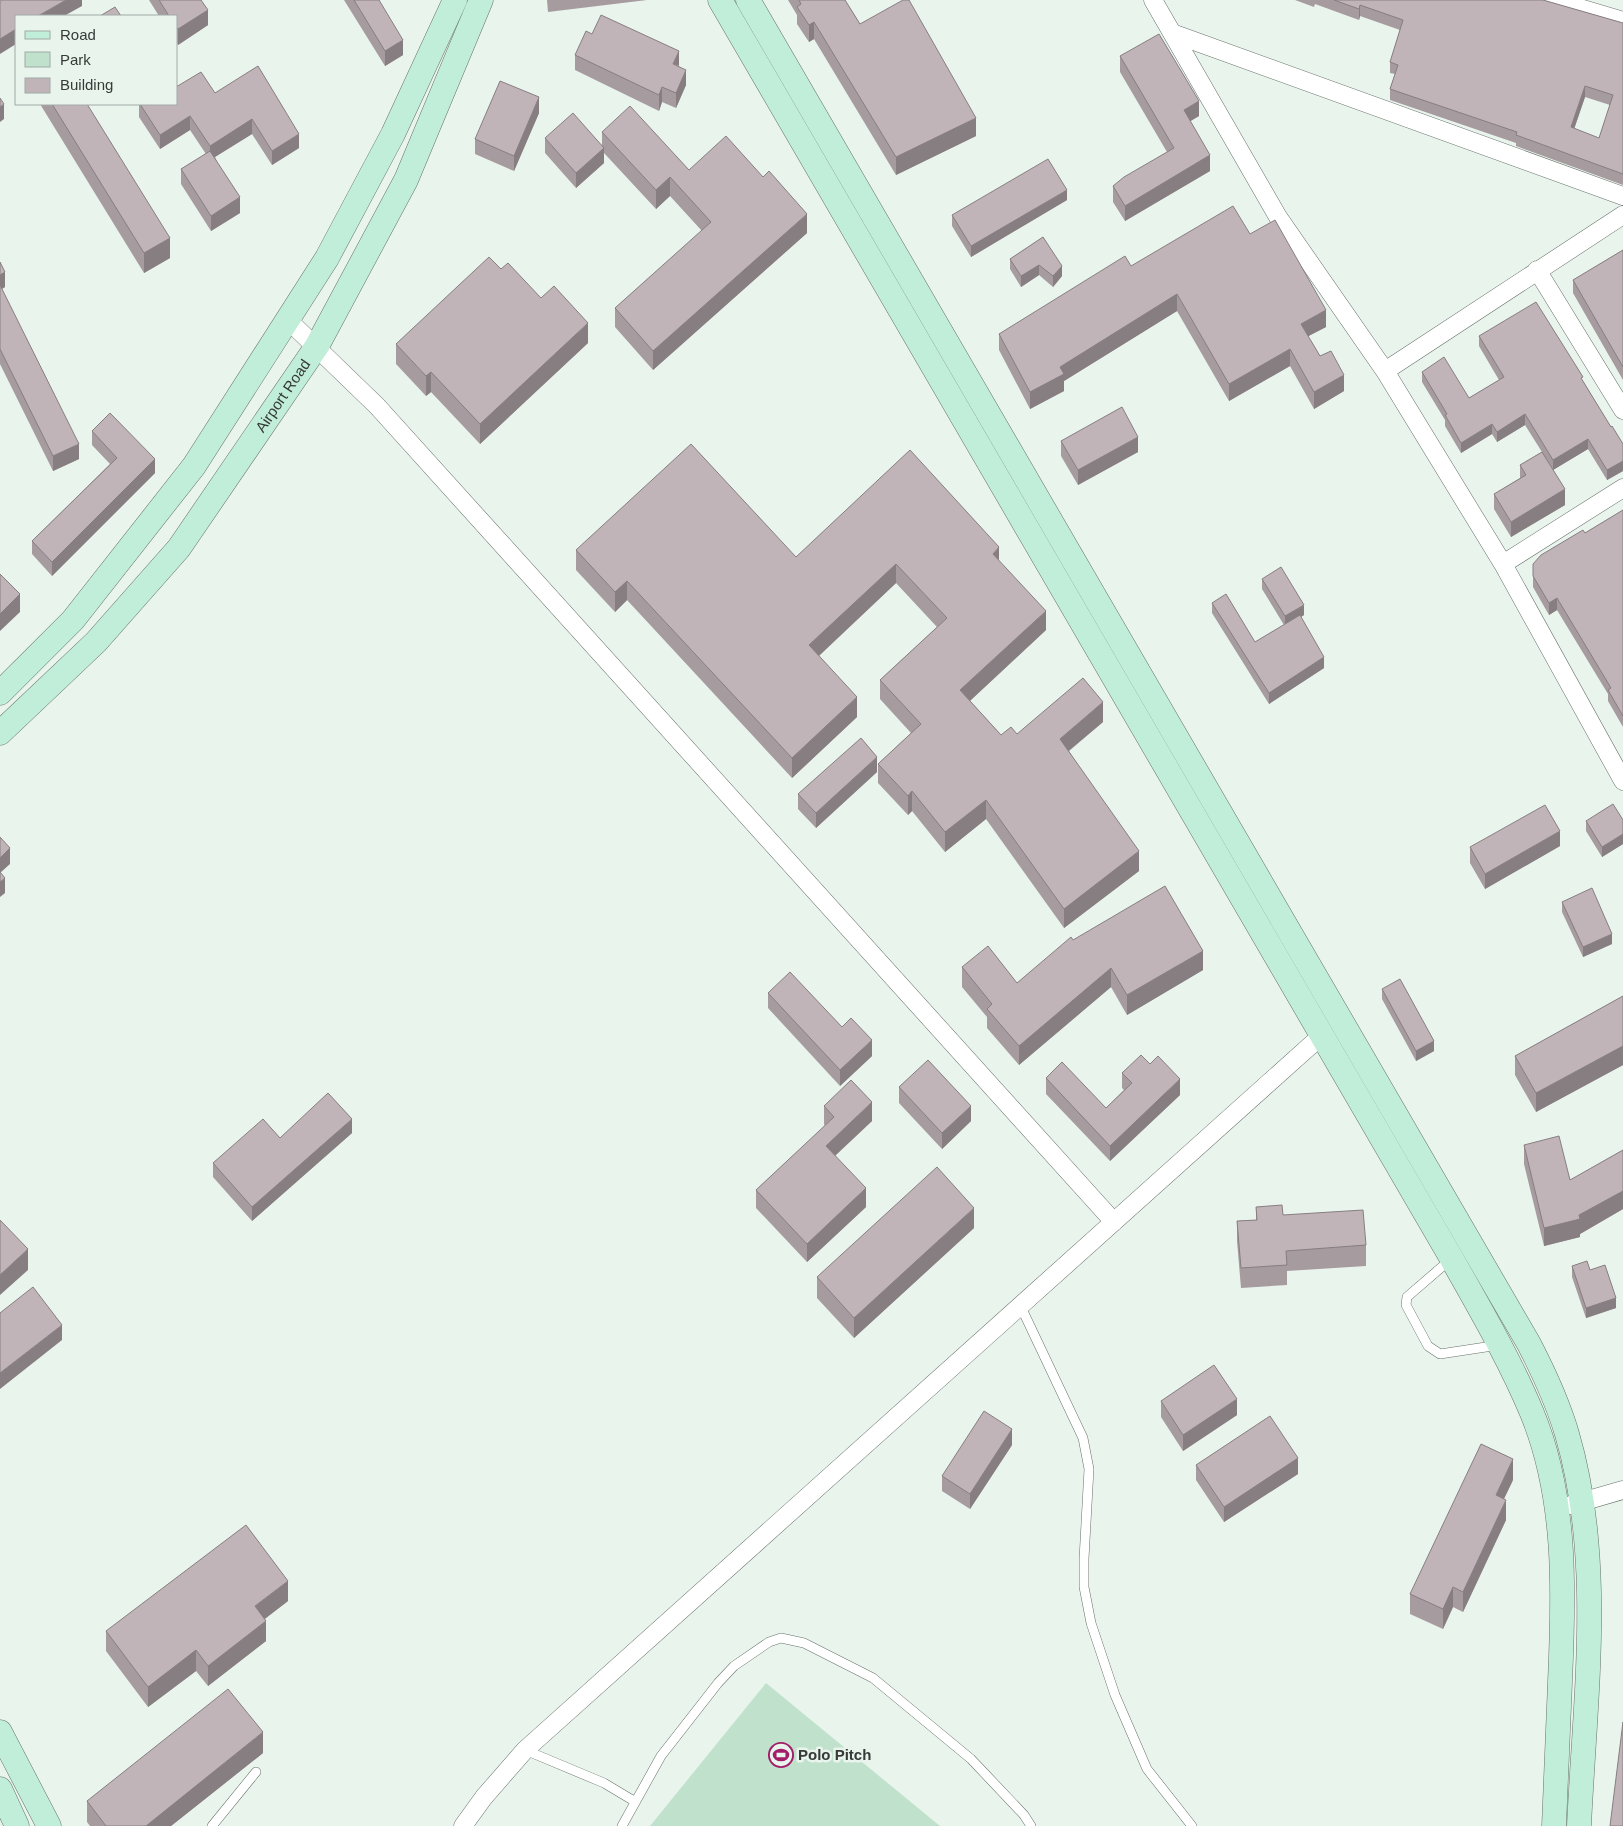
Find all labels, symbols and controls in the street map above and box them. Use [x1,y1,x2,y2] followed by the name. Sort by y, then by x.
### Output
[15,15,178,105] legend
[60,26,96,43] text: Road
[60,51,91,68] text: Park
[60,76,113,93] text: Building
[252,356,313,435] street label: Airport Road
[768,1742,794,1768] sports icon: Polo Pitch
[798,1746,871,1763] place label: Polo Pitch

